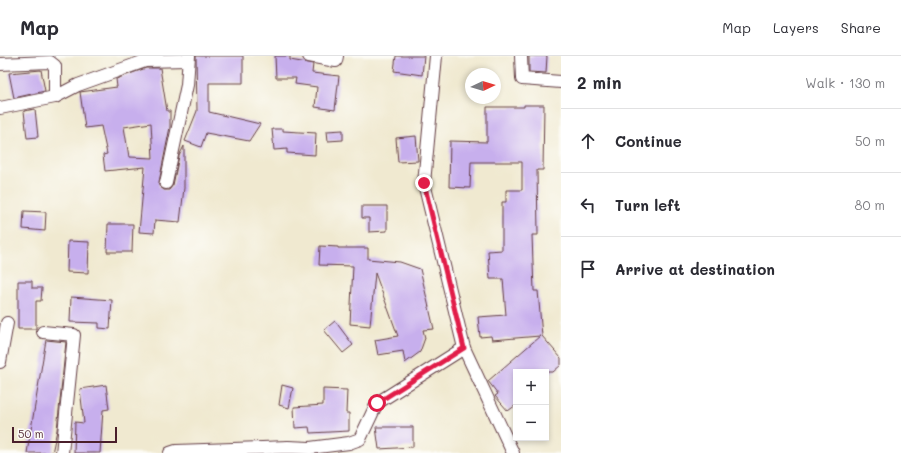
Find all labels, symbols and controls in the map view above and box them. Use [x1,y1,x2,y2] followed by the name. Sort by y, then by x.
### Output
[20,15,59,40] text: Map
[722,18,751,37] text: Map
[773,18,819,37] text: Layers
[841,18,881,37] text: Share
[465,68,501,104] north arrow
[577,71,622,93] text: 2 min
[805,74,885,91] text: Walk · 130 m
[577,130,599,152] icon: ahead
[615,131,682,151] text: Continue
[855,132,885,149] text: 50 m
[415,174,433,192] route end
[577,194,599,216] icon: left
[615,195,680,215] text: Turn left
[855,196,885,213] text: 80 m
[577,258,599,280] icon: arrive
[615,259,775,279] text: Arrive at destination
[513,369,549,441] map controls
[513,369,549,405] button: +
[368,394,386,412] route start
[513,405,549,441] button: −
[12,425,117,444] scale bar
[18,426,44,441] text: 50 m

